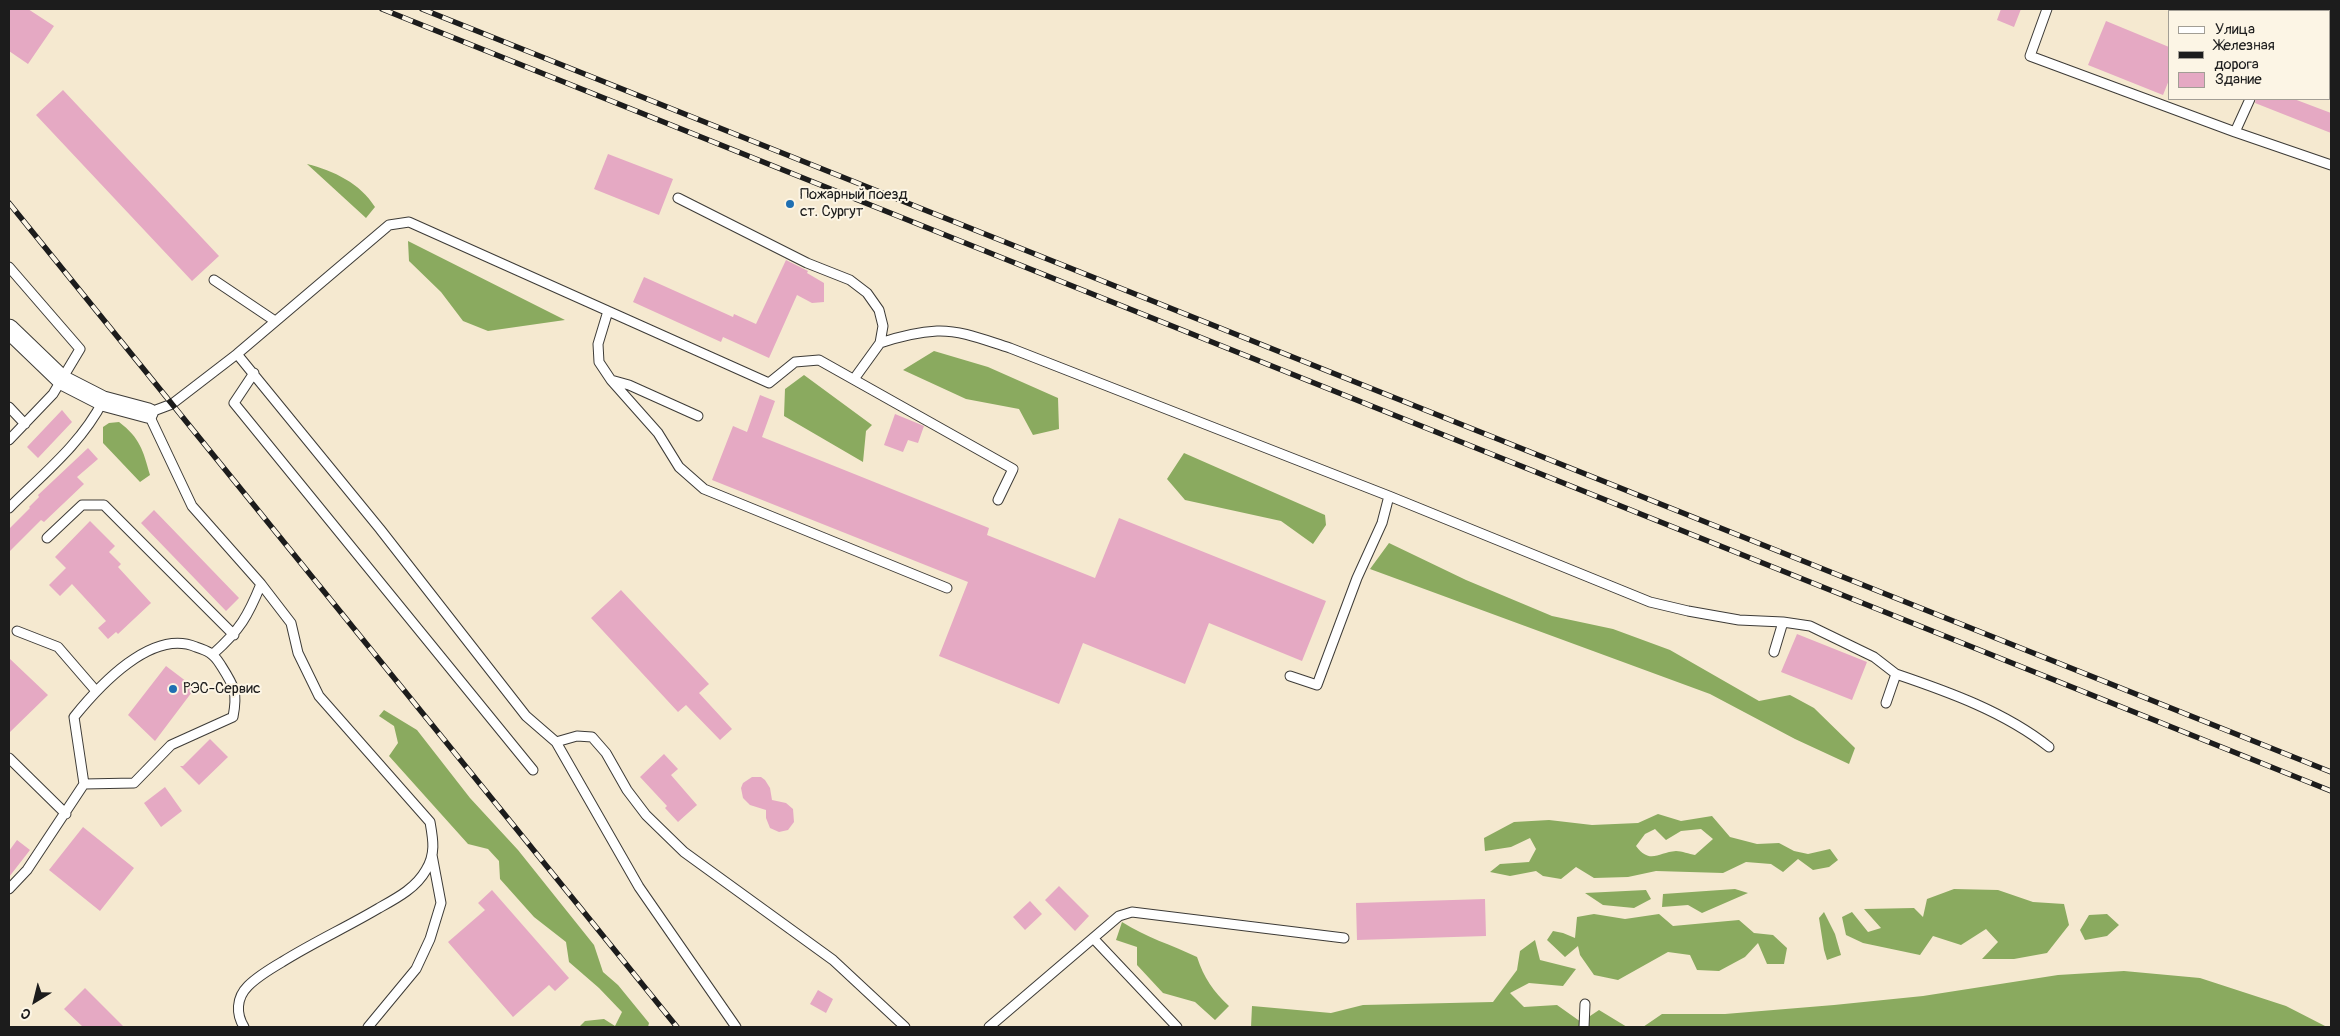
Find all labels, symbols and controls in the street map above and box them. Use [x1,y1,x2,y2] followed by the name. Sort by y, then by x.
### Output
[2168,10,2330,100] legend
[2215,20,2255,39] text: Улица
[2214,36,2275,74] text: Железная дорога
[2215,70,2262,89] text: Здание
[800,186,908,221] place label: Пожарный поезд ст. Сургут
[784,198,796,210] marker: Пожарный поезд ст. Сургут
[183,680,261,698] place label: РЭС-Сервис
[167,683,179,695] marker: РЭС-Сервис
[10,976,60,1026] north arrow
[17,1004,34,1023] text: С

